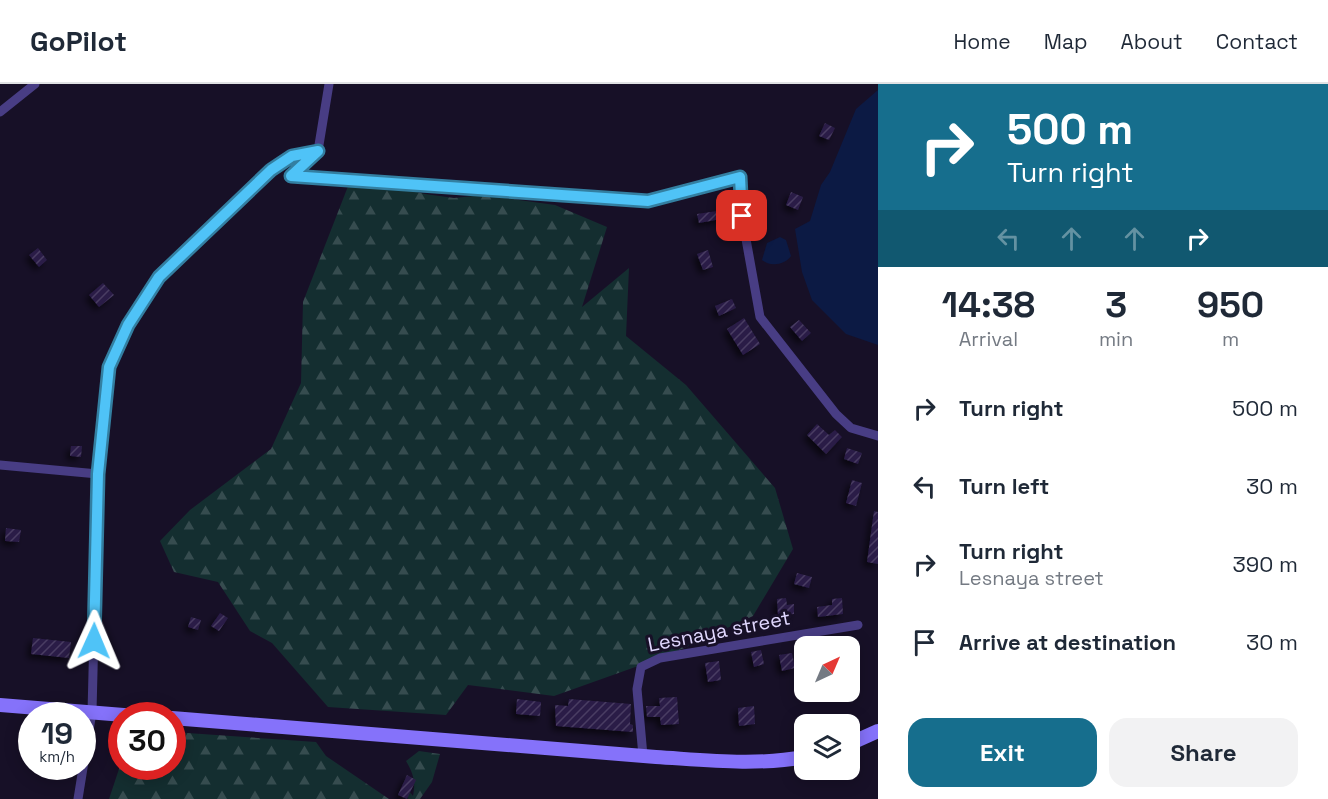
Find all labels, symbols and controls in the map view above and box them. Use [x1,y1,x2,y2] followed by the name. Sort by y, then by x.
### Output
[30,23,127,59] text: GoPilot
[953,28,1011,55] text: Home
[1044,28,1088,55] text: Map
[1121,28,1183,55] text: About
[1216,28,1298,55] text: Contact
[1007,103,1133,156] text: 500 m
[908,108,986,186] icon: right
[1007,155,1134,190] text: Turn right
[716,190,767,241] pin
[725,199,758,232] icon: arrive
[992,222,1025,255] icon: left
[1055,222,1088,255] icon: ahead
[1118,222,1151,255] icon: ahead
[1181,222,1214,255] icon: right
[942,282,1035,328] text: 14:38
[1105,282,1127,328] text: 3
[1197,282,1264,328] text: 950
[959,326,1018,352] text: Arrival
[1099,326,1133,352] text: min
[1222,326,1239,352] text: m
[908,392,941,425] icon: right
[959,394,1064,422] text: Turn right
[1232,394,1298,422] text: 500 m
[908,470,941,503] icon: left
[959,472,1049,500] text: Turn left
[1246,472,1298,500] text: 30 m
[959,537,1064,565] text: Turn right
[908,548,941,581] icon: right
[1233,550,1298,578] text: 390 m
[959,565,1104,591] text: Lesnaya street
[645,604,793,658] street label: Lesnaya street
[62,609,126,673] position arrow
[908,626,941,659] icon: arrive
[959,628,1176,656] text: Arrive at destination
[1246,628,1298,656] text: 30 m
[794,636,860,702] north arrow
[794,636,860,780] map controls
[108,702,186,780] speed limit sign: 30
[41,714,73,753] text: 19
[794,714,860,780] button: layers
[908,718,1097,787] button: Exit
[1109,718,1298,787] button: Share
[39,747,75,766] text: km/h

